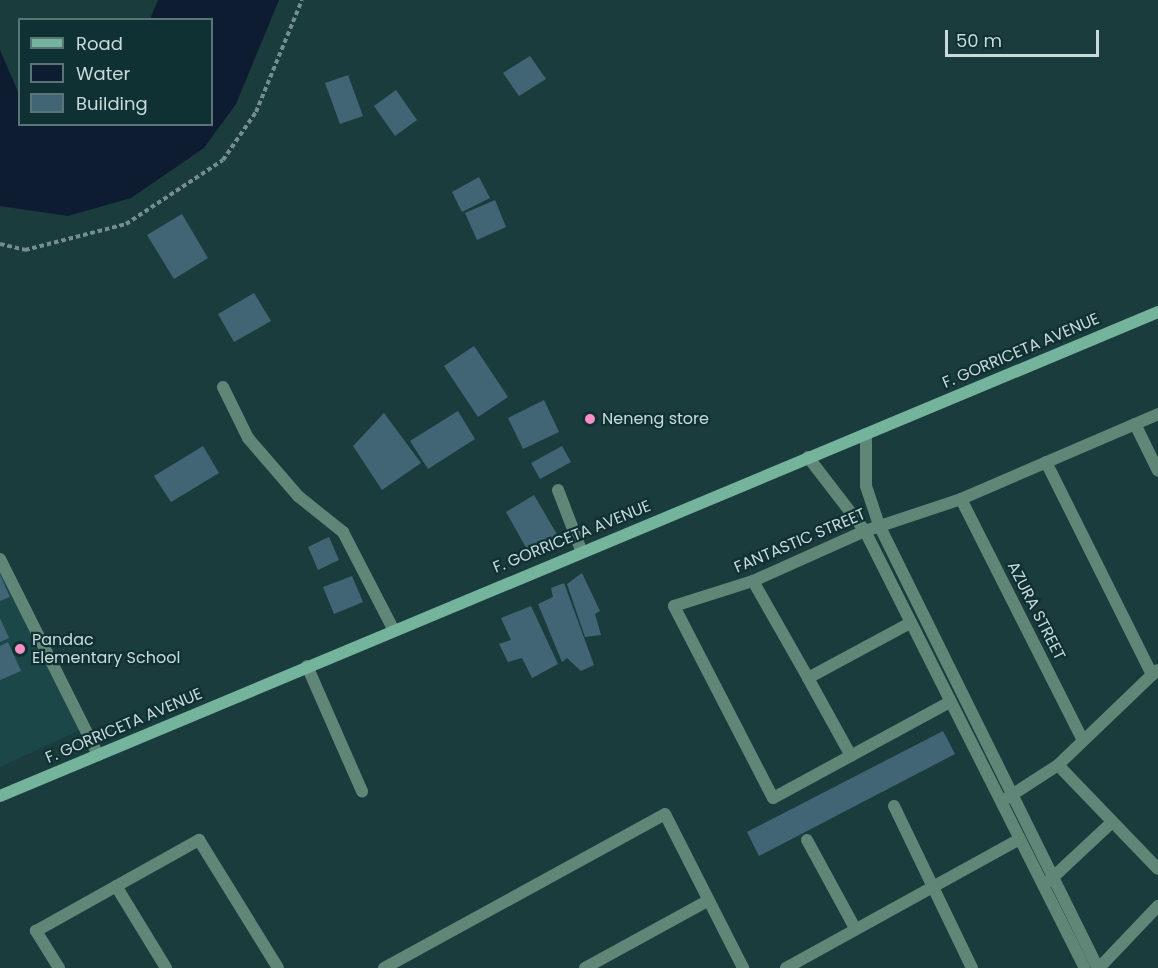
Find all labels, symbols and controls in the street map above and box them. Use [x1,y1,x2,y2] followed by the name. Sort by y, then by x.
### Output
[18,18,213,126] legend
[948,18,1102,56] scale bar
[956,28,1002,53] text: 50 m
[76,31,123,56] text: Road
[76,61,130,86] text: Water
[76,91,148,116] text: Building
[940,309,1102,393] street label: F. GORRICETA AVENUE
[602,409,709,429] place label: Neneng store
[583,412,597,426] marker: Neneng store
[490,497,654,577] street label: F. GORRICETA AVENUE
[731,505,869,577] street label: FANTASTIC STREET
[1003,559,1069,663] street label: AZURA STREET
[32,630,180,668] place label: Pandac Elementary School
[13,642,27,656] marker: Pandac Elementary School
[43,684,205,768] street label: F. GORRICETA AVENUE

